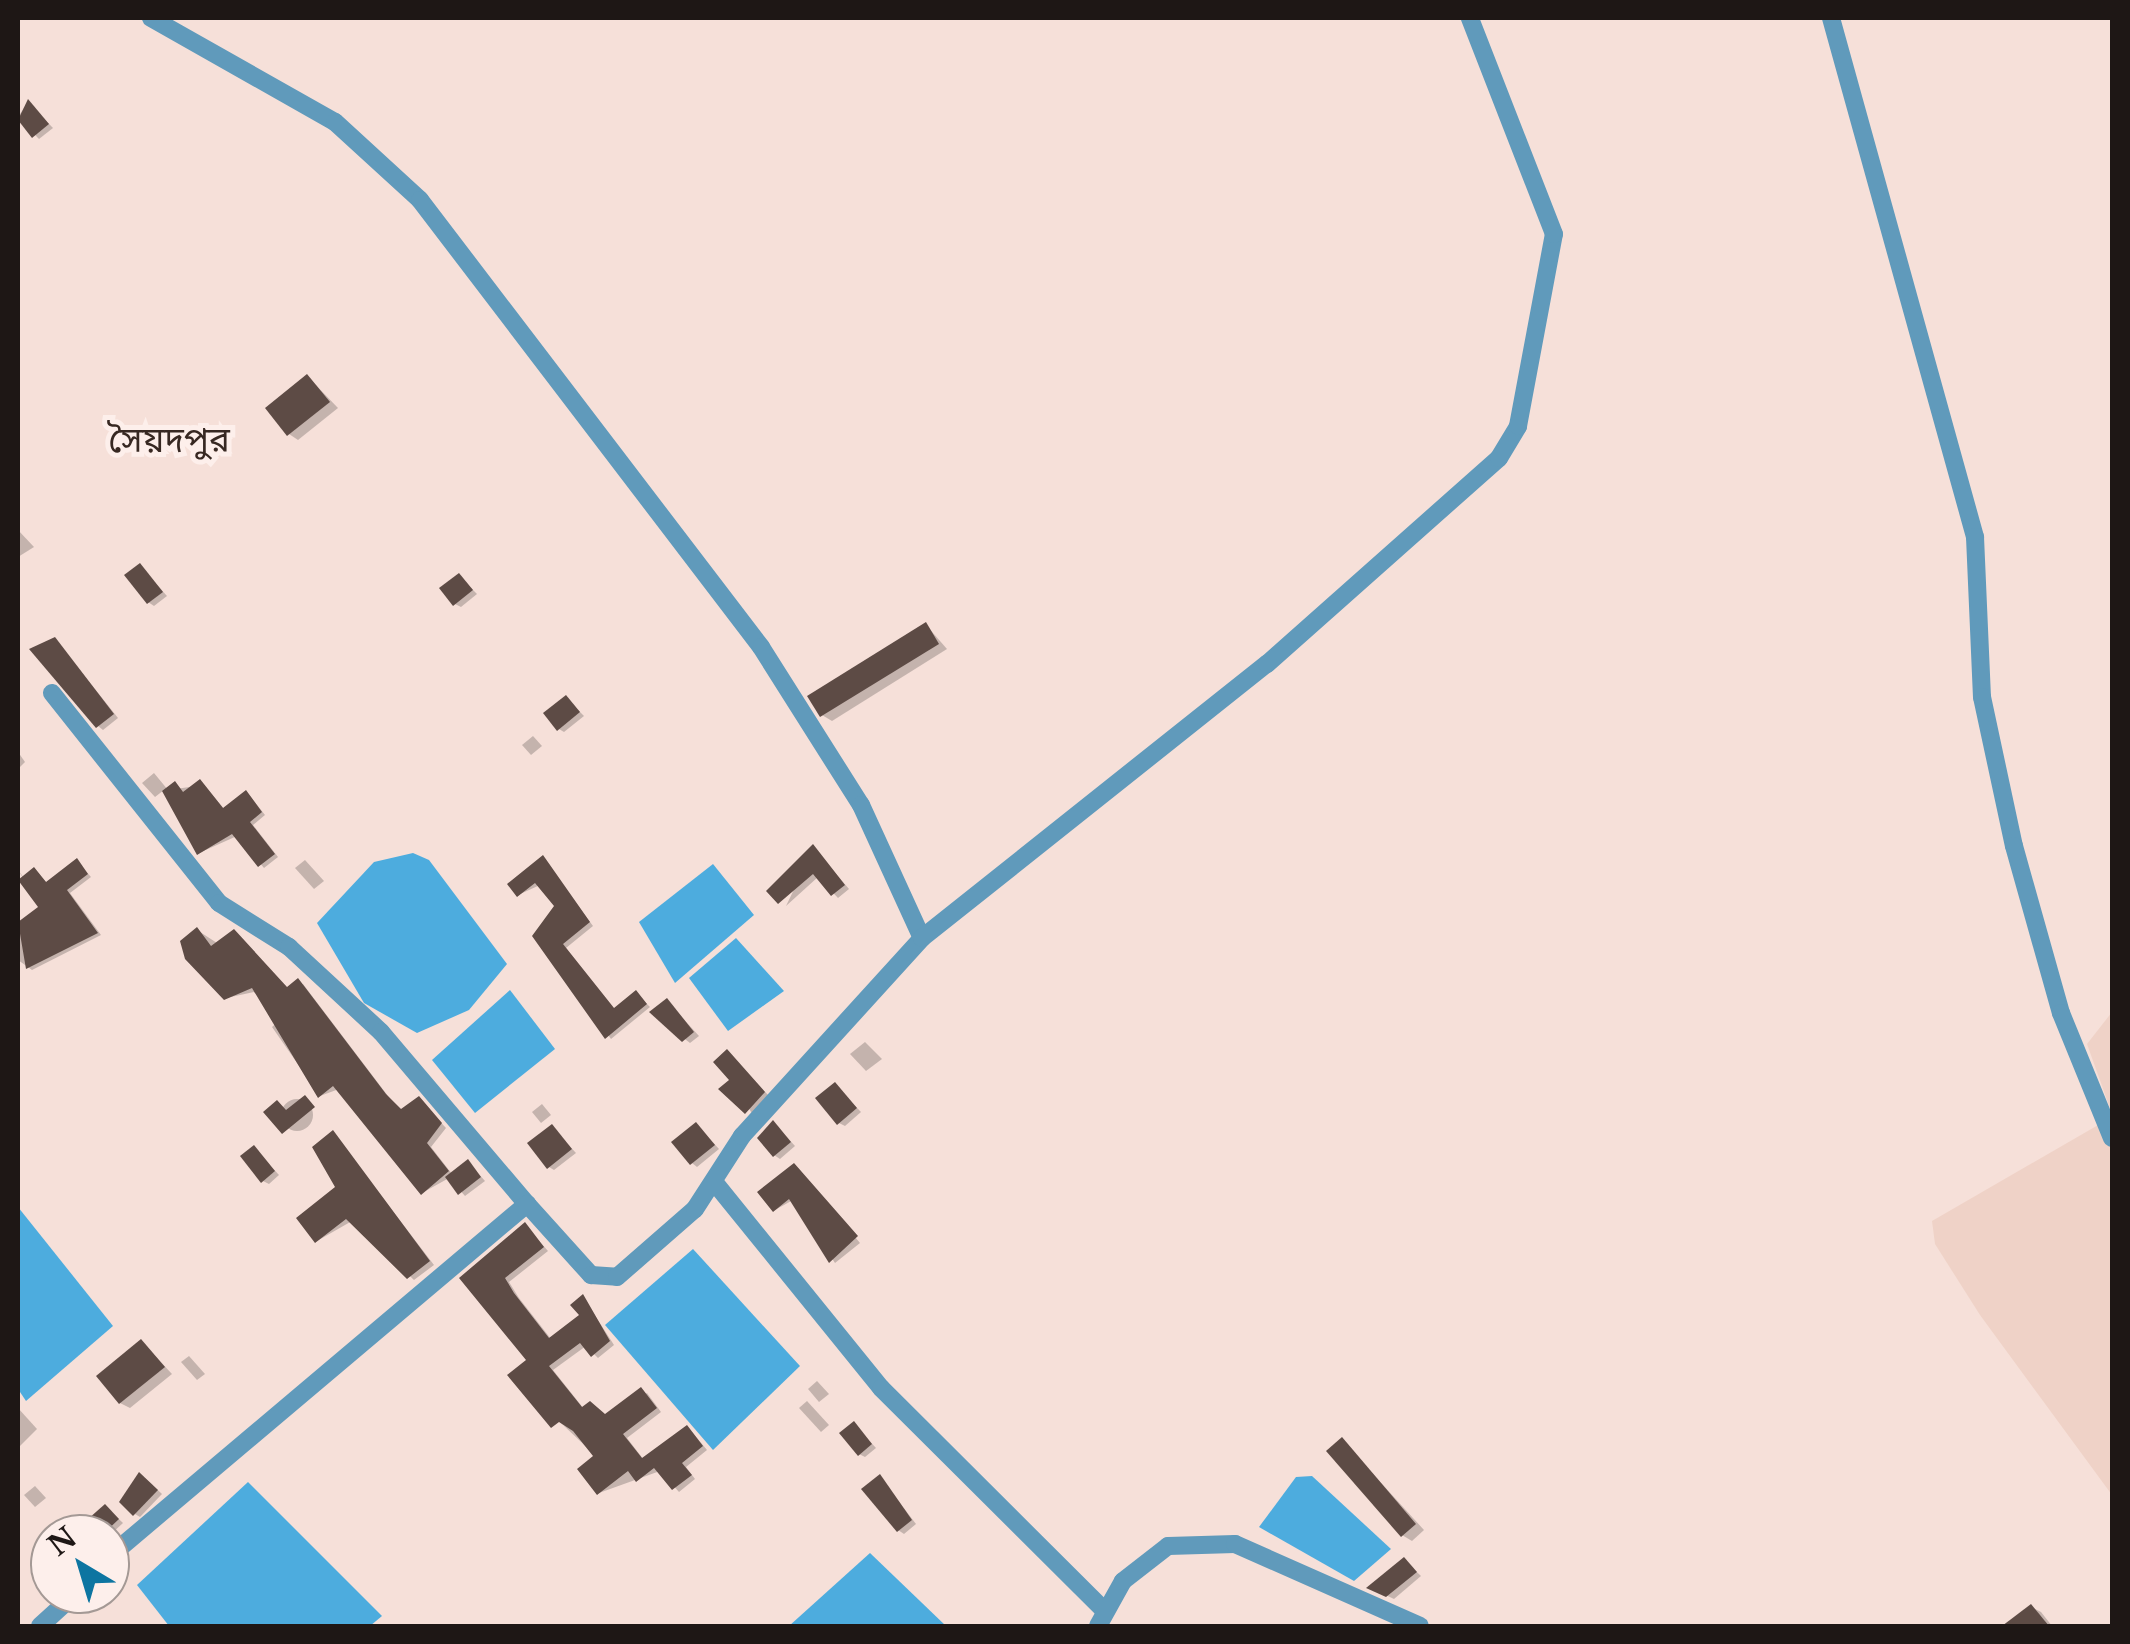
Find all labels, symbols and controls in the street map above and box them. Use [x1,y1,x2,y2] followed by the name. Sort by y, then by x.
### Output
[108,419,230,461] district label: সৈয়দপুর
[30,1514,130,1614] north arrow
[41,1520,84,1563] text: N

